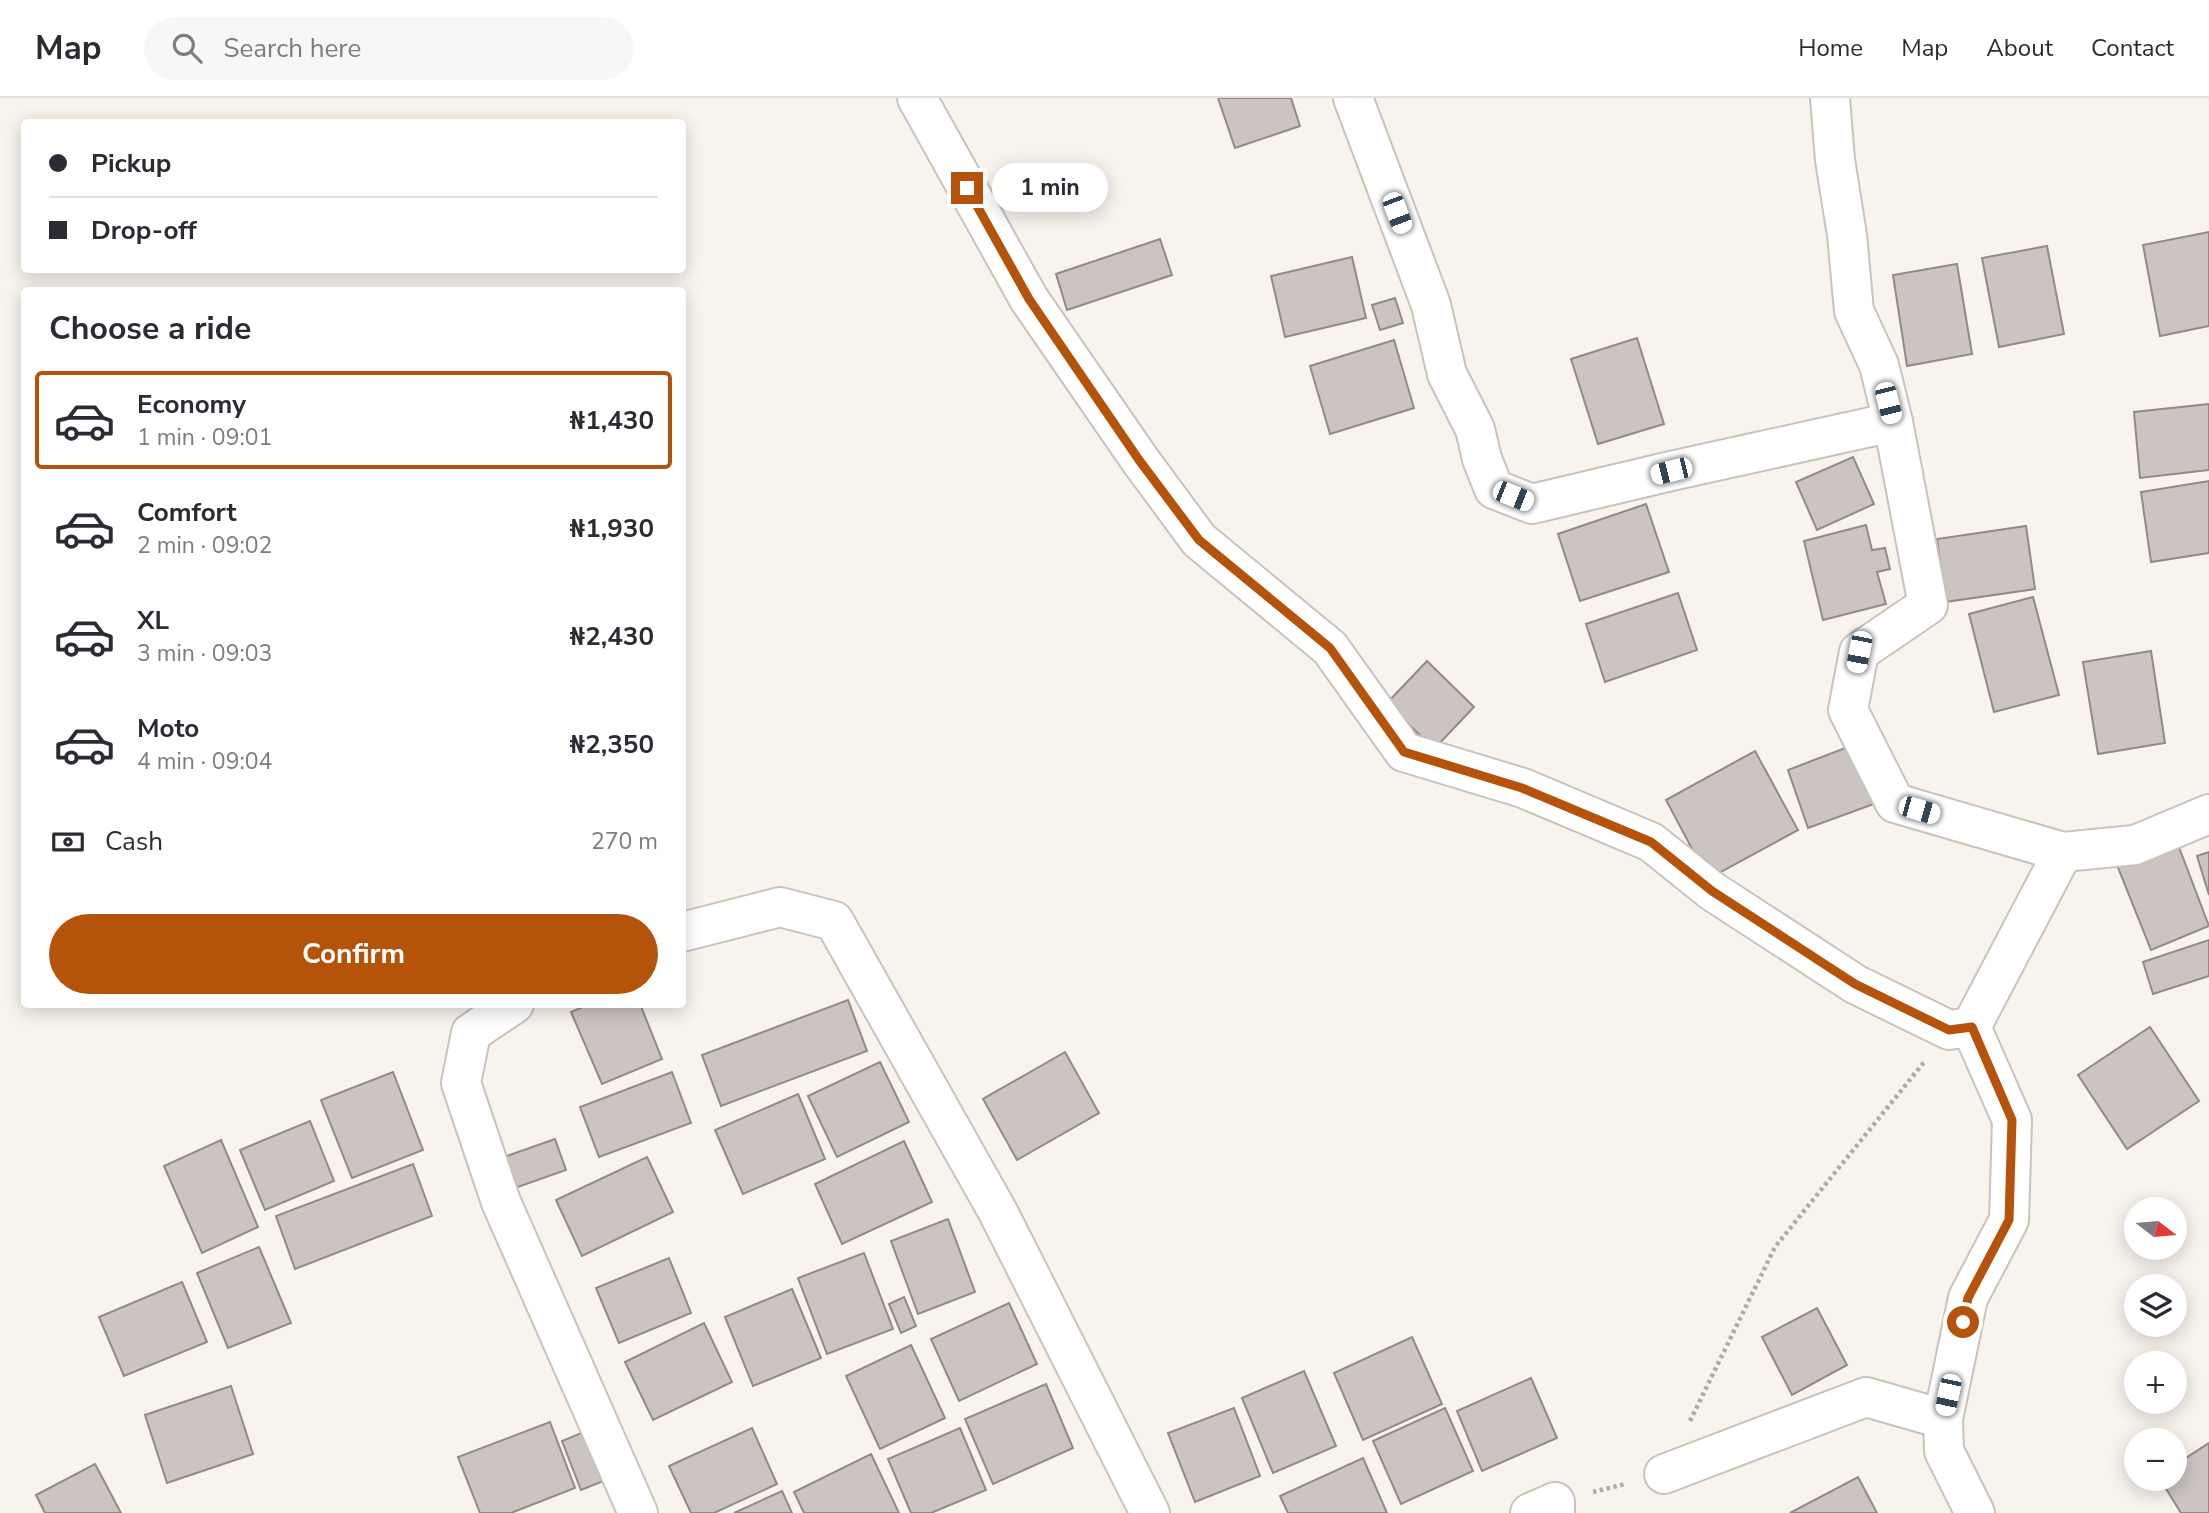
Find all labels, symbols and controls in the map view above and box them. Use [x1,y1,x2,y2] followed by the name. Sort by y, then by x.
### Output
[144,17,634,80] search box
[35,26,102,71] text: Map
[168,29,206,67] icon: search
[224,31,361,66] text: Search here
[1798,32,1863,64] text: Home
[1901,32,1948,64] text: Map
[1986,32,2053,64] text: About
[2091,32,2174,64] text: Contact
[91,146,171,181] text: Pickup
[992,164,1107,212] callout: 1 min
[951,172,983,204] route end
[1020,172,1080,203] text: 1 min
[1380,190,1415,236] car
[91,213,197,248] text: Drop-off
[49,307,251,350] text: Choose a ride
[1873,380,1904,426] car
[137,387,246,422] text: Economy
[53,389,116,452] icon: car
[570,403,654,438] text: ₦1,430
[137,422,272,453] text: 1 min · 09:01
[1649,456,1694,486] car
[1490,478,1537,514] car
[137,495,237,530] text: Comfort
[53,497,116,560] icon: car
[570,511,654,546] text: ₦1,930
[137,530,272,561] text: 2 min · 09:02
[137,603,169,638] text: XL
[53,605,116,668] icon: car
[570,619,654,654] text: ₦2,430
[1845,629,1874,675] car
[137,638,272,669] text: 3 min · 09:03
[137,711,199,746] text: Moto
[53,713,116,776] icon: car
[570,727,654,762] text: ₦2,350
[137,746,272,777] text: 4 min · 09:04
[1896,794,1943,826] car
[49,823,87,861] icon: cash
[105,824,163,859] text: Cash
[591,826,658,857] text: 270 m
[49,914,658,994] button: Confirm
[2124,1197,2188,1260] north arrow
[2124,1197,2187,1491] map controls
[2124,1274,2187,1337] button: layers
[1947,1306,1979,1338] route start
[2124,1351,2187,1414] button: +
[1934,1372,1963,1418] car
[2124,1428,2187,1491] button: −

